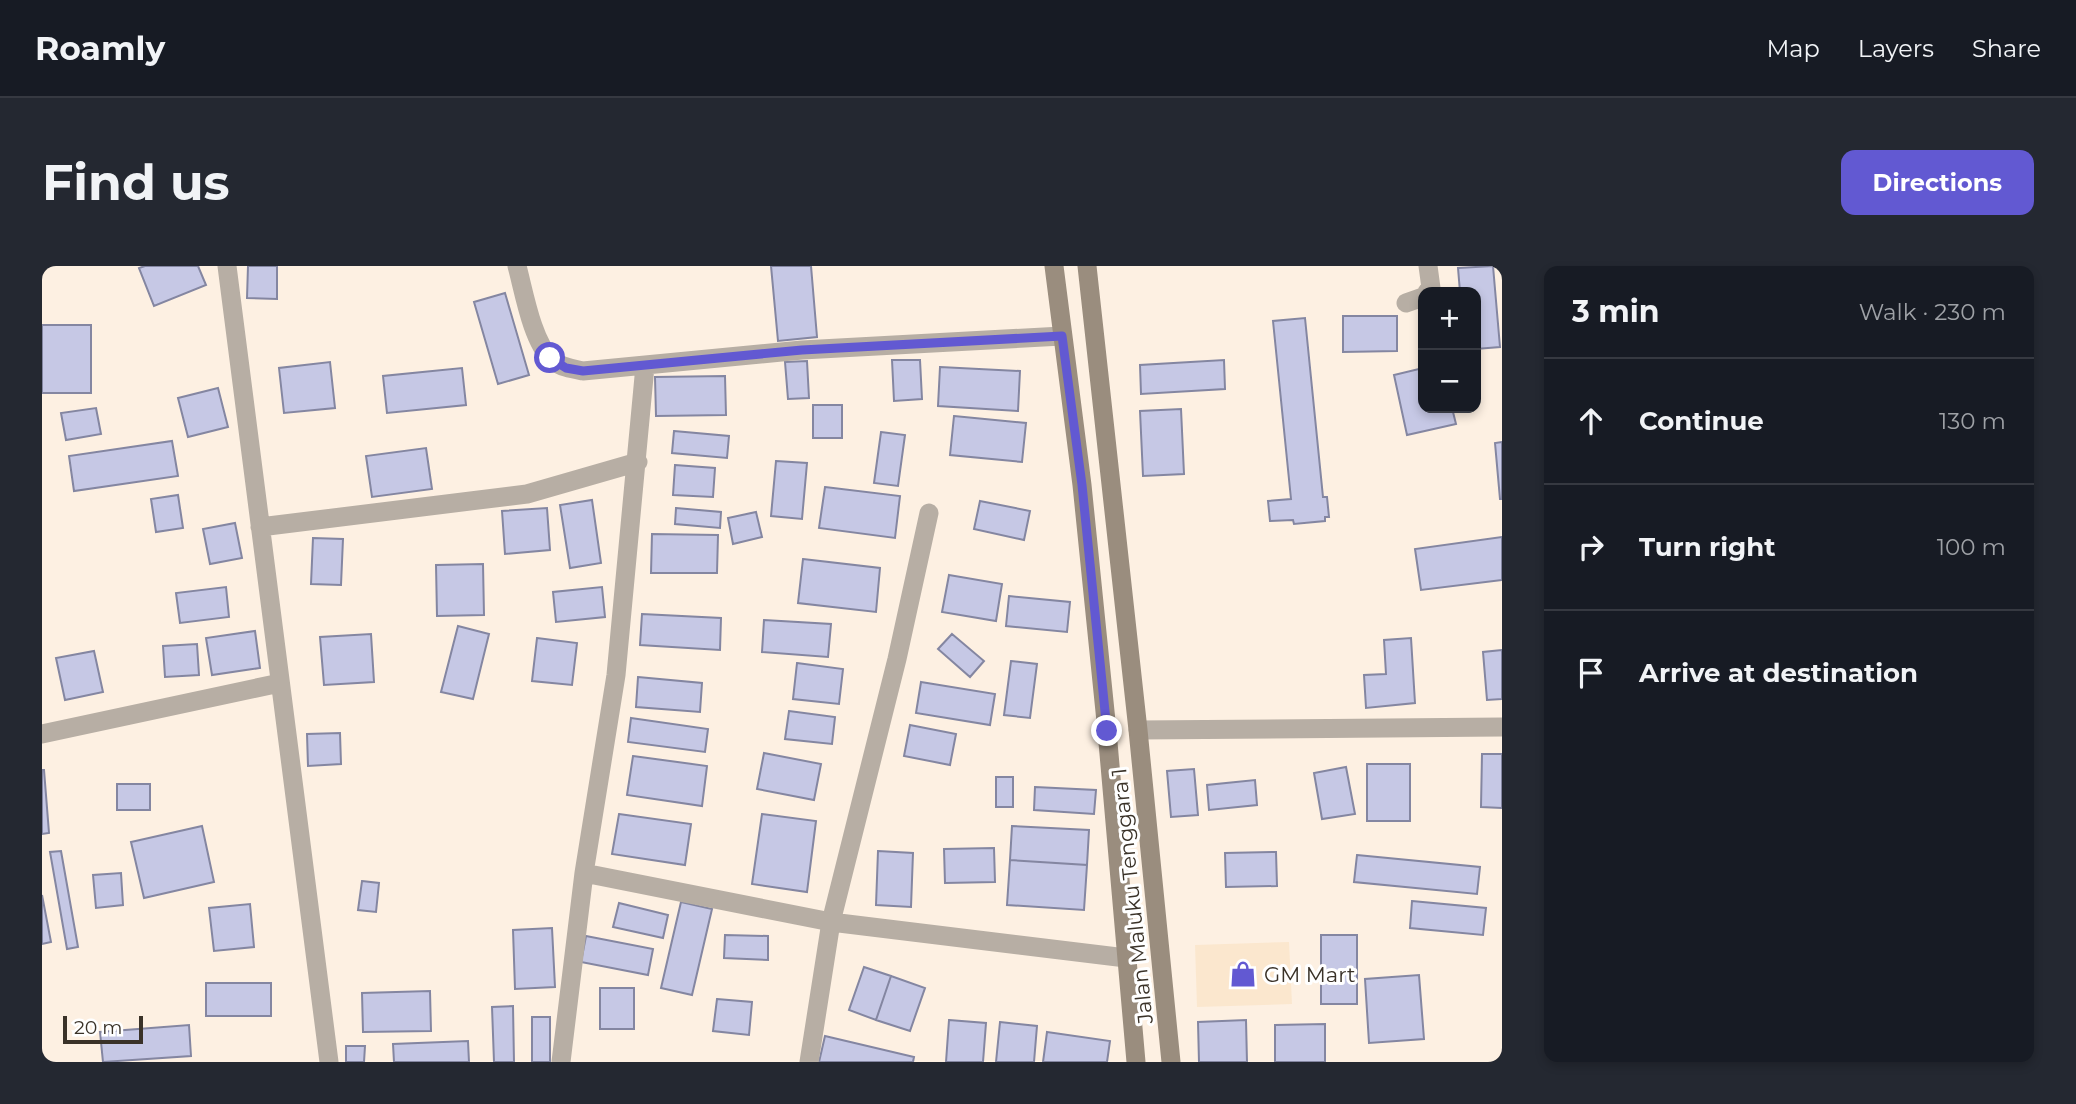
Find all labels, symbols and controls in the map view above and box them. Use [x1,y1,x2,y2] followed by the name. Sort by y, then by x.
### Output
[35,28,165,68] text: Roamly
[1766,34,1820,63] text: Map
[1858,34,1934,63] text: Layers
[1972,34,2041,63] text: Share
[1841,150,2034,215] button: Directions
[42,153,230,212] text: Find us
[1418,287,1481,413] map controls
[1418,287,1481,350] button: +
[1572,293,1659,330] text: 3 min
[1859,298,2006,326] text: Walk · 230 m
[534,342,565,373] route start
[1418,350,1481,413] button: −
[1572,402,1610,440] icon: ahead
[1639,405,1764,437] text: Continue
[1939,407,2006,435] text: 130 m
[1572,528,1610,566] icon: right
[1639,531,1775,563] text: Turn right
[1937,533,2006,561] text: 100 m
[1572,654,1610,692] icon: arrive
[1639,657,1918,689] text: Arrive at destination
[1091,715,1122,746] route end
[1106,767,1158,1026] street label: Jalan Maluku Tenggara 1
[1228,959,1258,989] shop icon: GM Mart
[1264,962,1356,987] place label: GM Mart
[63,1013,144,1045] scale bar
[74,1016,122,1039] text: 20 m

